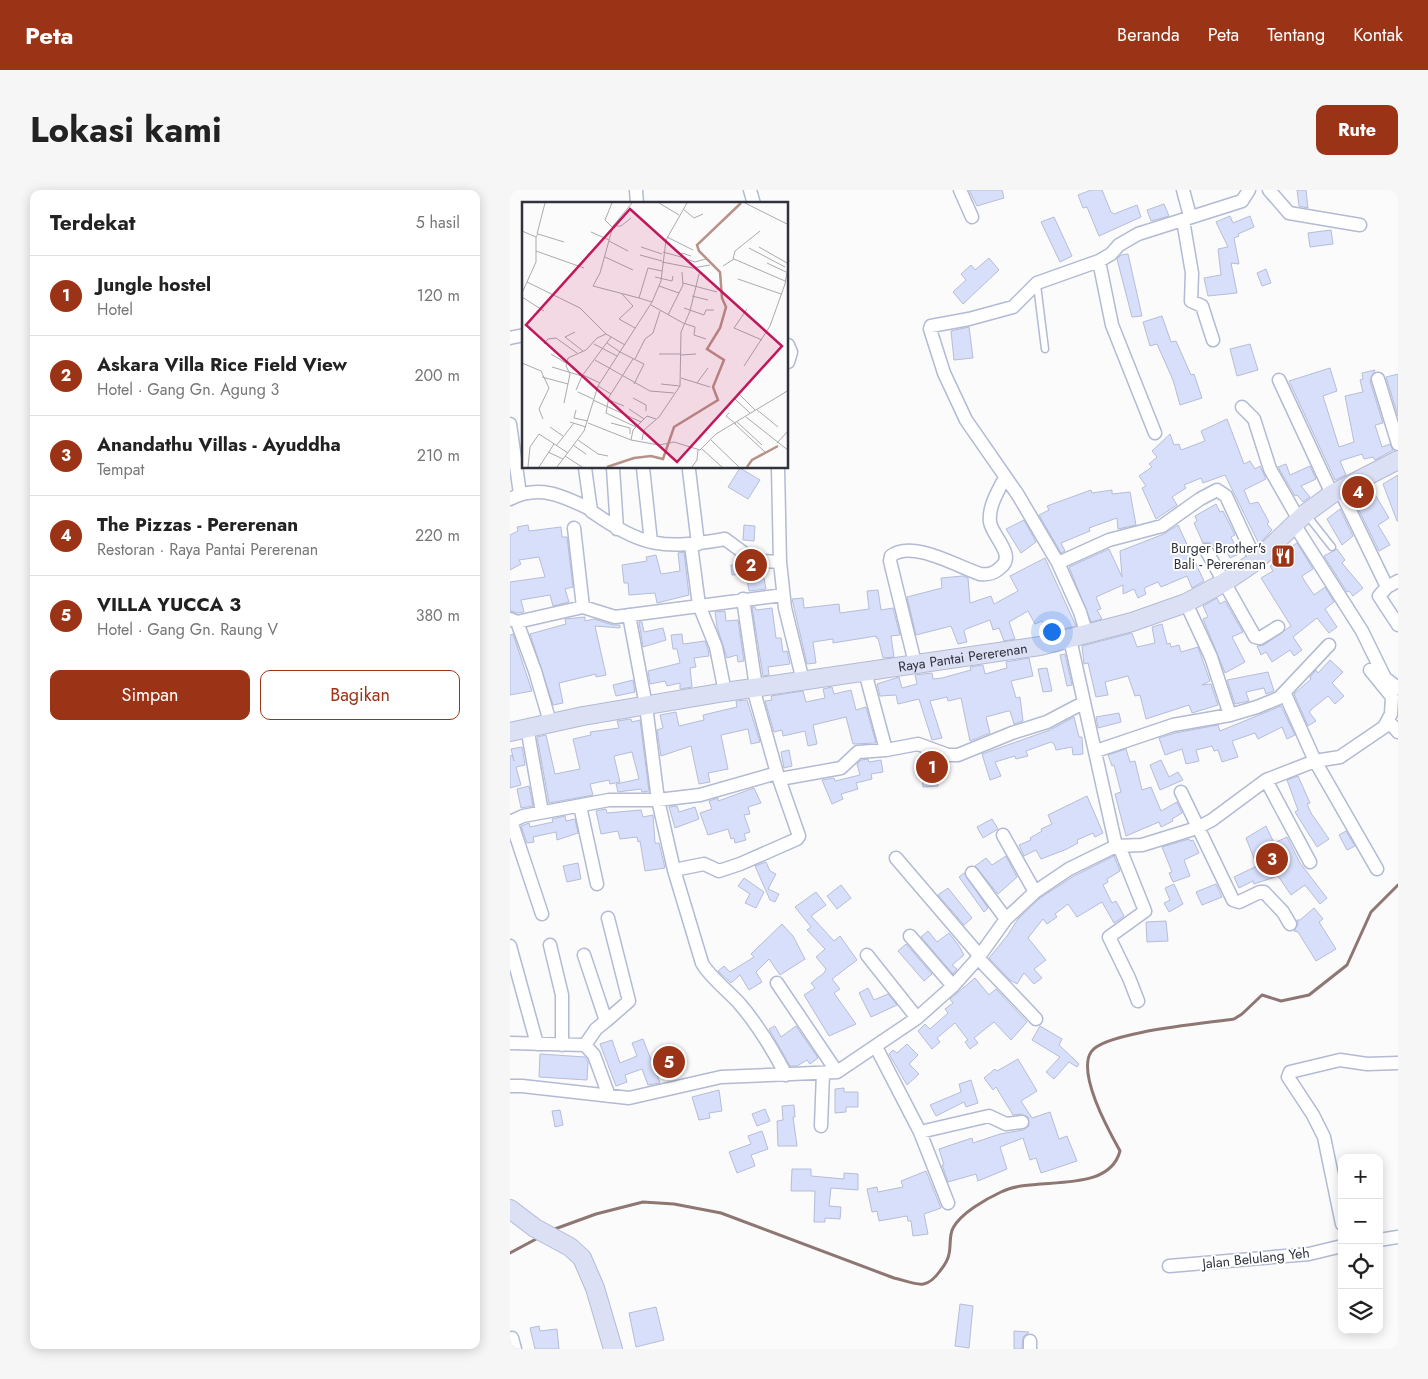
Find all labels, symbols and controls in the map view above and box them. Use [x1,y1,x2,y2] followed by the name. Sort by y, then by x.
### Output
[25,18,74,53] text: Peta
[1117,22,1180,48] text: Beranda
[1208,22,1239,48] text: Peta
[1267,22,1325,48] text: Tentang
[1353,22,1403,48] text: Kontak
[30,105,222,155] text: Lokasi kami
[1316,105,1398,155] button: Rute
[522,202,789,469] inset map
[50,208,135,238] text: Terdekat
[416,211,460,234] text: 5 hasil
[97,271,211,298] text: Jungle hostel
[62,284,70,307] text: 1
[417,284,460,307] text: 120 m
[97,298,133,321] text: Hotel
[97,351,347,378] text: Askara Villa Rice Field View
[61,364,71,387] text: 2
[414,364,460,387] text: 200 m
[97,378,279,401] text: Hotel · Gang Gn. Agung 3
[97,431,341,458] text: Anandathu Villas - Ayuddha
[61,444,71,467] text: 3
[417,444,460,467] text: 210 m
[97,458,144,481] text: Tempat
[1342,473,1374,511] pin: 4
[97,511,298,538] text: The Pizzas - Pererenan
[60,524,72,547] text: 4
[415,524,460,547] text: 220 m
[97,538,318,561] text: Restoran · Raya Pantai Pererenan
[1171,538,1266,574] place label: Burger Brother's Bali - Pererenan
[1270,543,1296,569] restaurant icon: Burger Brother's Bali - Pererenan
[735,546,767,584] pin: 2
[97,591,241,618] text: VILLA YUCCA 3
[61,604,71,627] text: 5
[416,604,460,627] text: 380 m
[97,618,278,641] text: Hotel · Gang Gn. Raung V
[1039,619,1065,645] your location
[897,638,1029,677] street label: Raya Pantai Pererenan
[50,670,250,720] button: Simpan
[260,670,460,720] button: Bagikan
[916,748,948,786] pin: 1
[1256,840,1288,878] pin: 3
[653,1043,685,1081] pin: 5
[1338,1154,1383,1334] map controls
[1338,1154,1383,1199] button: +
[1338,1199,1383,1244] button: −
[1199,1242,1311,1274] street label: Jalan Belulang Yeh
[1338,1244,1383,1289] button: locate
[1338,1289,1383,1334] button: layers

